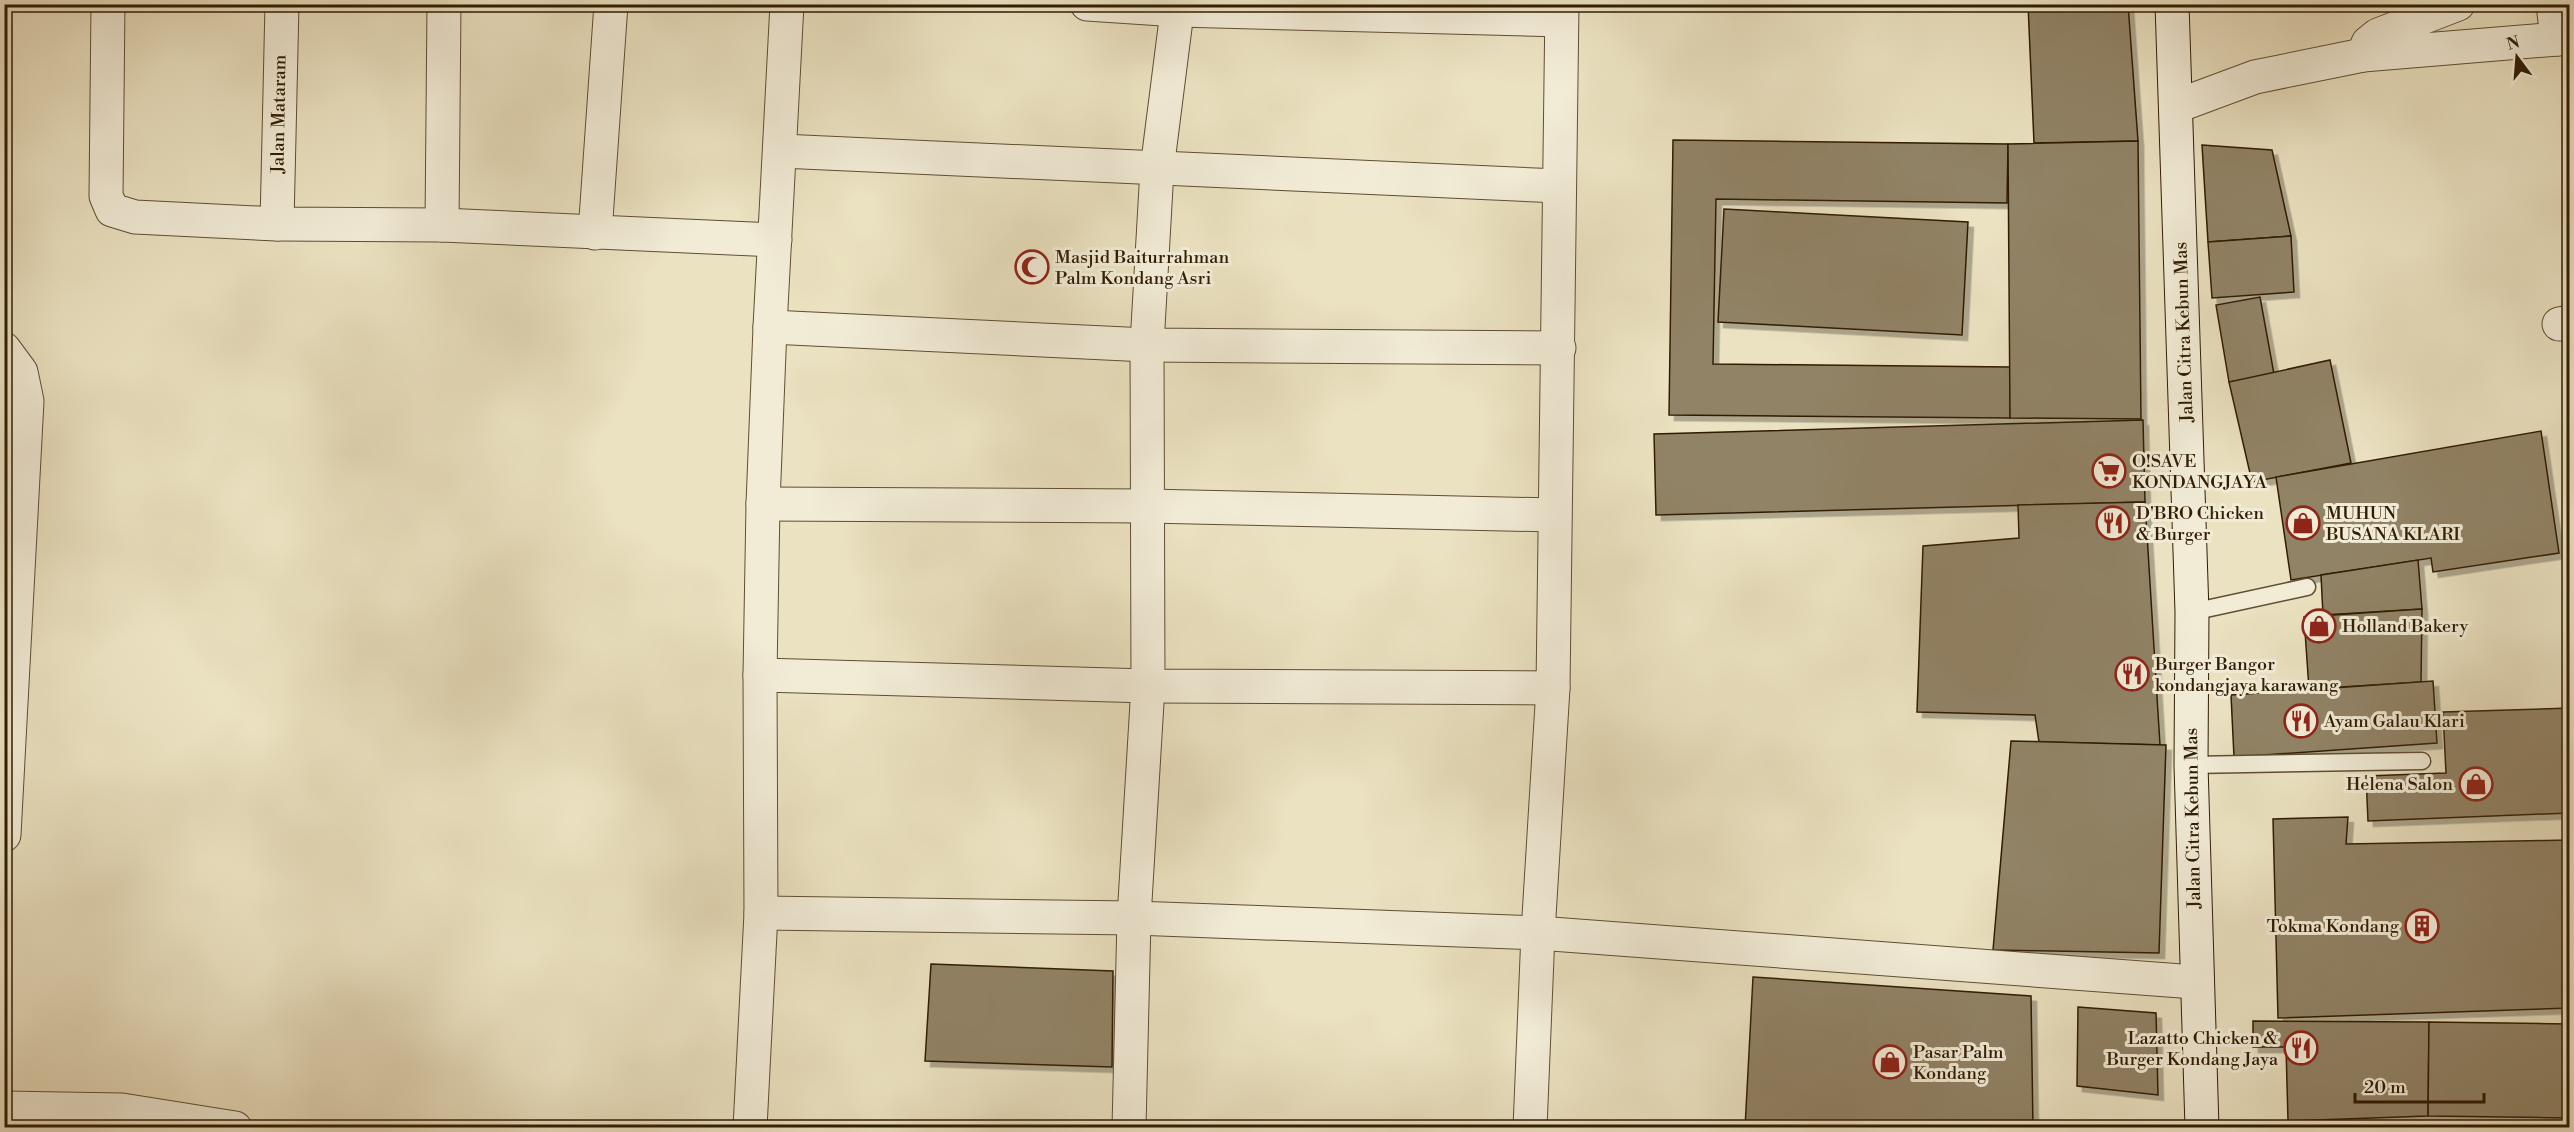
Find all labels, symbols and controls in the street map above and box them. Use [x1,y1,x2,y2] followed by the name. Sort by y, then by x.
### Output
[2487,27,2547,87] north arrow
[2504,32,2522,55] text: N
[266,54,292,175] street label: Jalan Mataram
[2169,241,2199,424] street label: Jalan Citra Kebun Mas
[1055,246,1229,290] place label: Masjid Baiturrahman Palm Kondang Asri
[1014,249,1050,285] mosque icon: Masjid Baiturrahman Palm Kondang Asri
[2132,450,2268,494] place label: O!SAVE KONDANGJAYA
[2091,453,2127,489] supermarket icon: O!SAVE KONDANGJAYA
[2136,502,2264,546] place label: D'BRO Chicken & Burger
[2325,502,2460,546] place label: MUHUN BUSANA KLARI
[2095,505,2131,541] restaurant icon: D'BRO Chicken & Burger
[2285,505,2321,541] shop icon: MUHUN BUSANA KLARI
[2301,608,2337,644] shop icon: Holland Bakery
[2342,615,2468,638] place label: Holland Bakery
[2154,653,2339,697] place label: Burger Bangor kondangjaya karawang
[2114,656,2150,692] restaurant icon: Burger Bangor kondangjaya karawang
[2283,703,2319,739] restaurant icon: Ayam Galau Klari
[2323,710,2465,733] place label: Ayam Galau Klari
[2180,727,2206,909] street label: Jalan Citra Kebun Mas
[2458,766,2494,802] shop icon: Helena Salon
[2346,773,2453,796] place label: Helena Salon
[2404,908,2440,944] building icon: Tokma Kondang
[2267,915,2400,938] place label: Tokma Kondang
[2105,1027,2279,1071] place label: Lazatto Chicken & Burger Kondang Jaya
[2283,1030,2319,1066] restaurant icon: Lazatto Chicken & Burger Kondang Jaya
[1913,1041,2004,1085] place label: Pasar Palm Kondang
[1872,1044,1908,1080] shop icon: Pasar Palm Kondang
[2355,1066,2484,1104] scale bar
[2364,1076,2406,1099] text: 20 m

